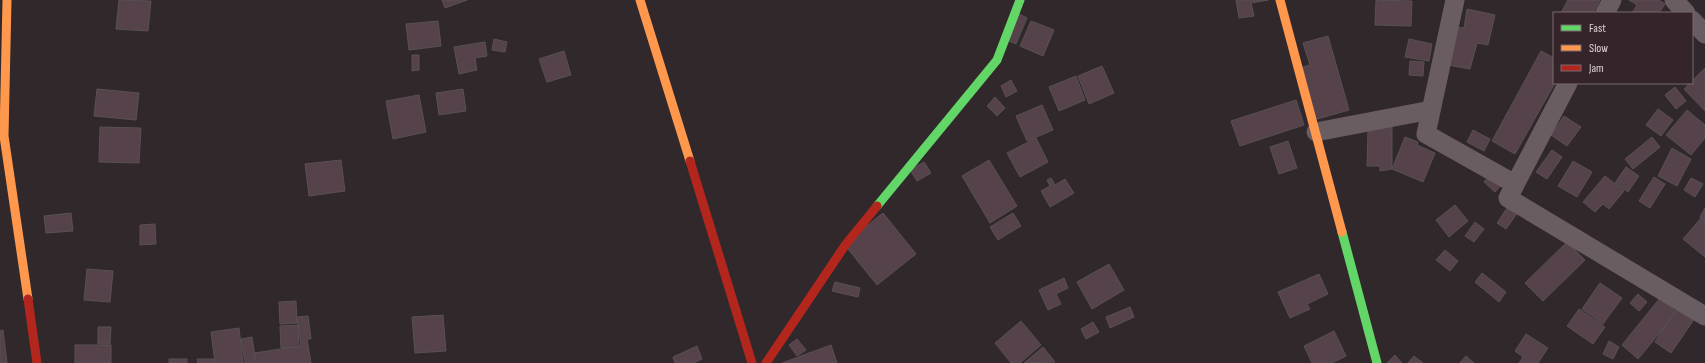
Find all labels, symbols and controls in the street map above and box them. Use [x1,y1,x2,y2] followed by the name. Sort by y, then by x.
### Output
[1553,12,1693,84] legend
[1589,21,1606,36] text: Fast
[1589,41,1608,56] text: Slow
[1588,61,1604,76] text: Jam

